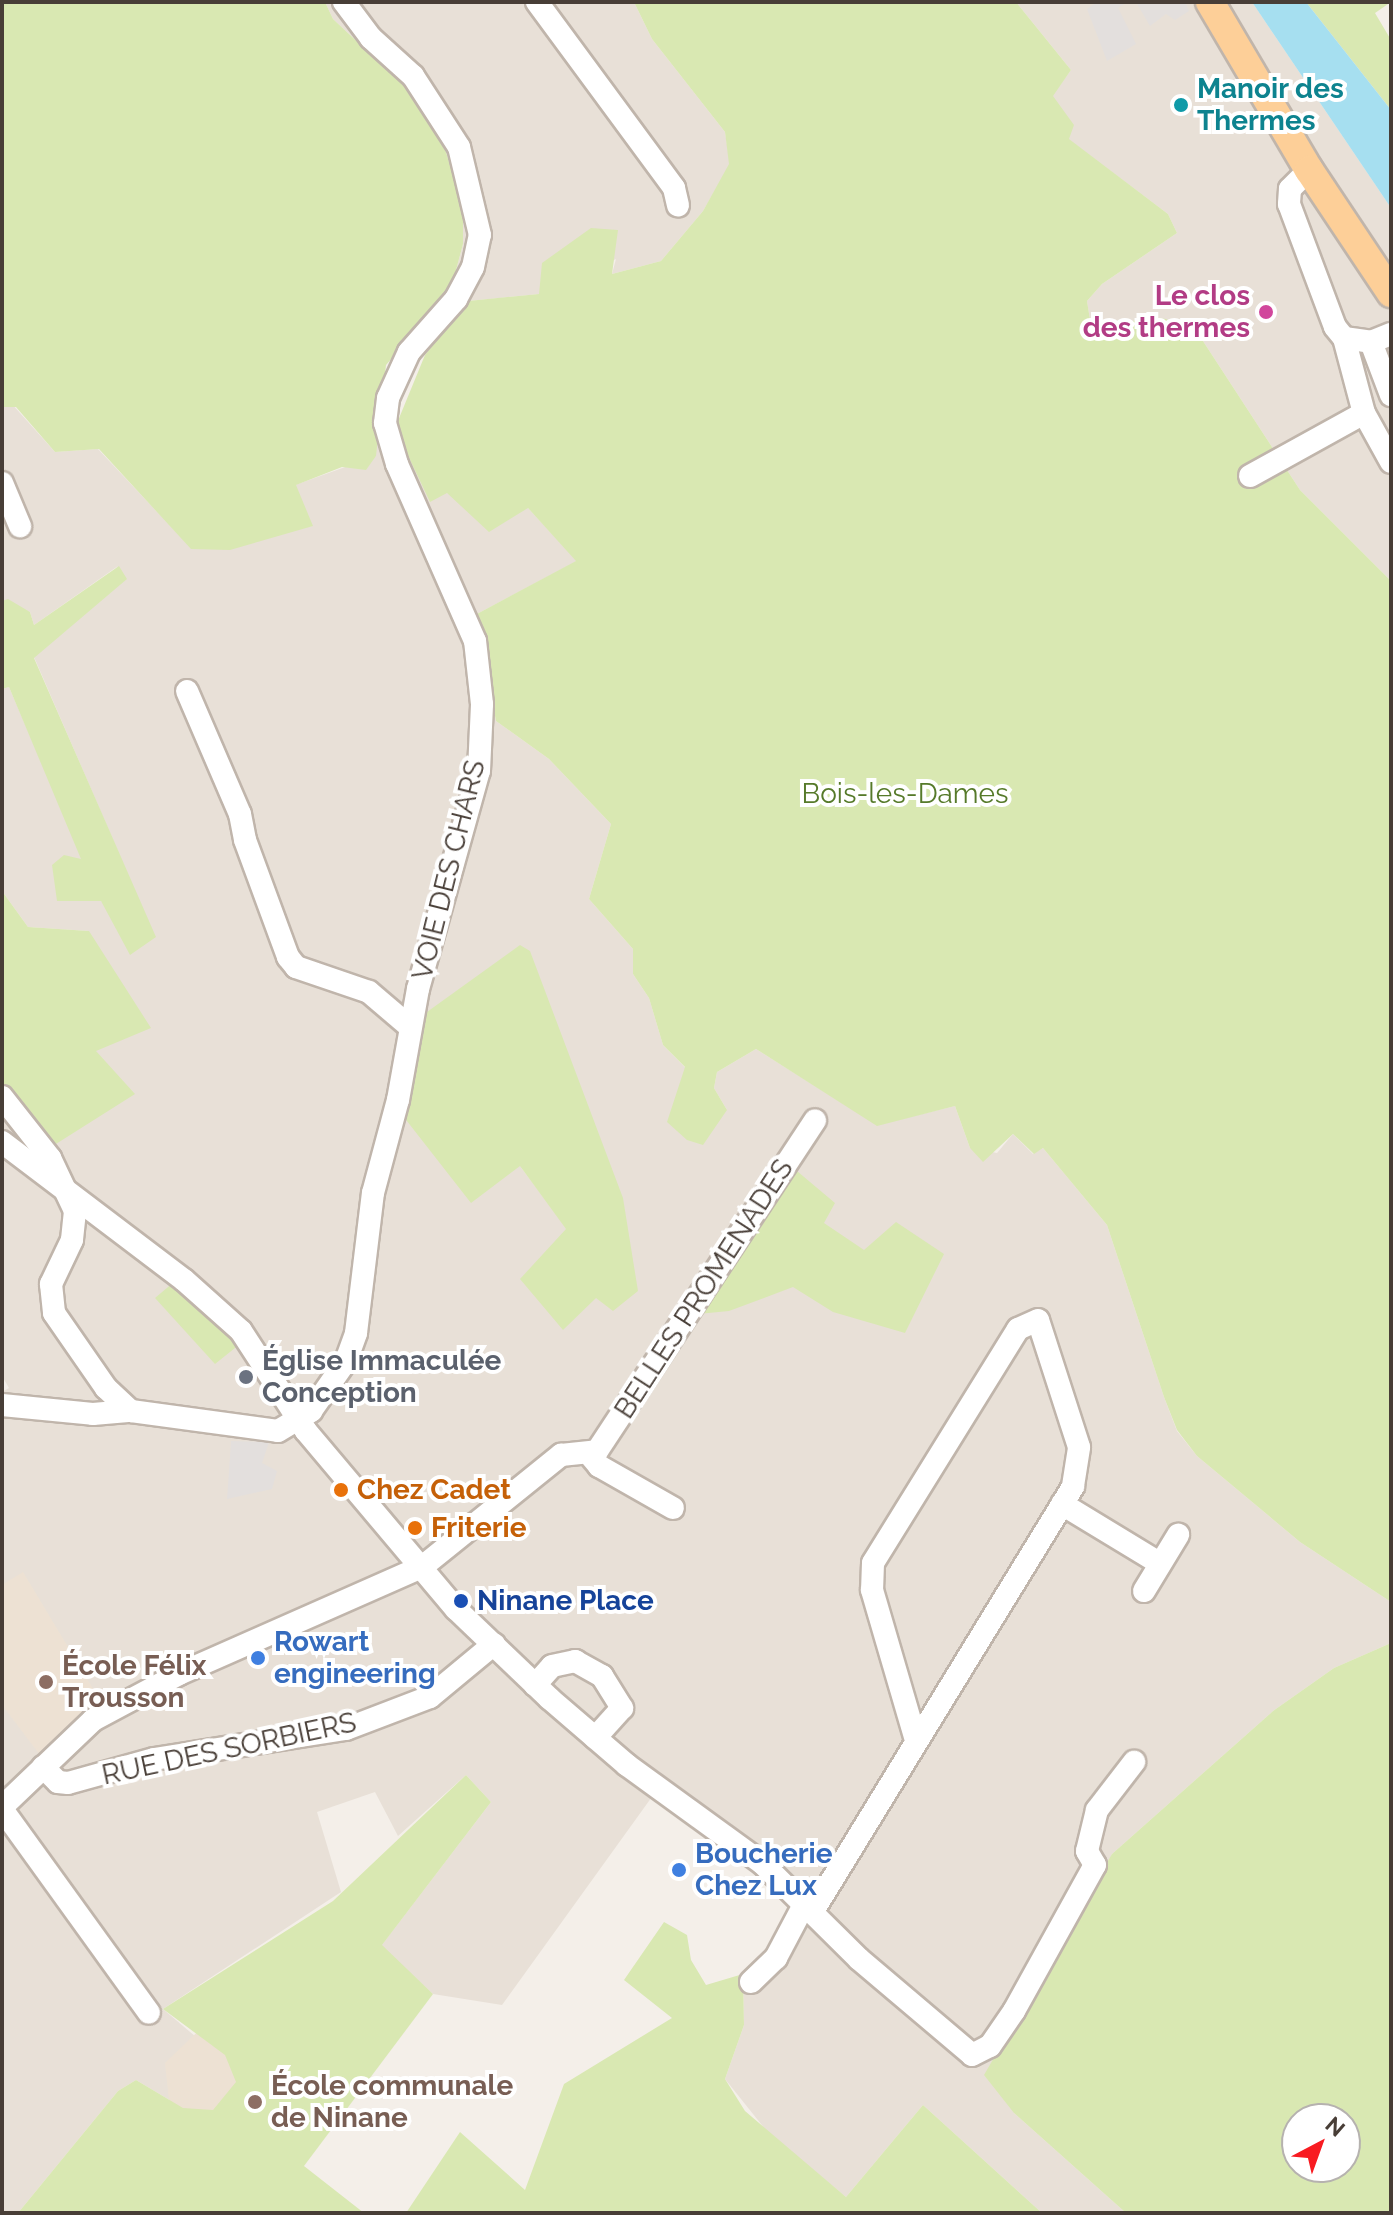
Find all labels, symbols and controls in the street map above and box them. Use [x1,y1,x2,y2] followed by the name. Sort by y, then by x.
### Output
[1197,72,1344,138] place label: Manoir des Thermes
[1172,96,1190,114] marker: Manoir des Thermes
[1083,279,1250,345] place label: Le clos des thermes
[1257,303,1275,321] marker: Le clos des thermes
[405,756,493,984] street label: VOIE DES CHARS
[801,777,1009,811] park label: Bois-les-Dames
[608,1153,800,1425] street label: BELLES PROMENADES
[262,1344,501,1410] place label: Église Immaculée Conception
[237,1368,255,1386] marker: Église Immaculée Conception
[357,1473,511,1507] place label: Chez Cadet
[332,1481,350,1499] marker: Chez Cadet
[431,1511,526,1545] place label: Friterie
[406,1519,424,1537] marker: Friterie
[477,1584,654,1618] place label: Ninane Place
[452,1592,470,1610] marker: Ninane Place
[274,1625,436,1691] place label: Rowart engineering
[62,1649,206,1715] place label: École Félix Trousson
[249,1649,267,1667] marker: Rowart engineering
[37,1673,55,1691] marker: École Félix Trousson
[99,1706,359,1792] street label: RUE DES SORBIERS
[695,1837,833,1903] place label: Boucherie Chez Lux
[670,1861,688,1879] marker: Boucherie Chez Lux
[271,2069,513,2135] place label: École communale de Ninane
[246,2093,264,2111] marker: École communale de Ninane
[1281,2103,1361,2183] north arrow
[1321,2111,1350,2142] text: N

